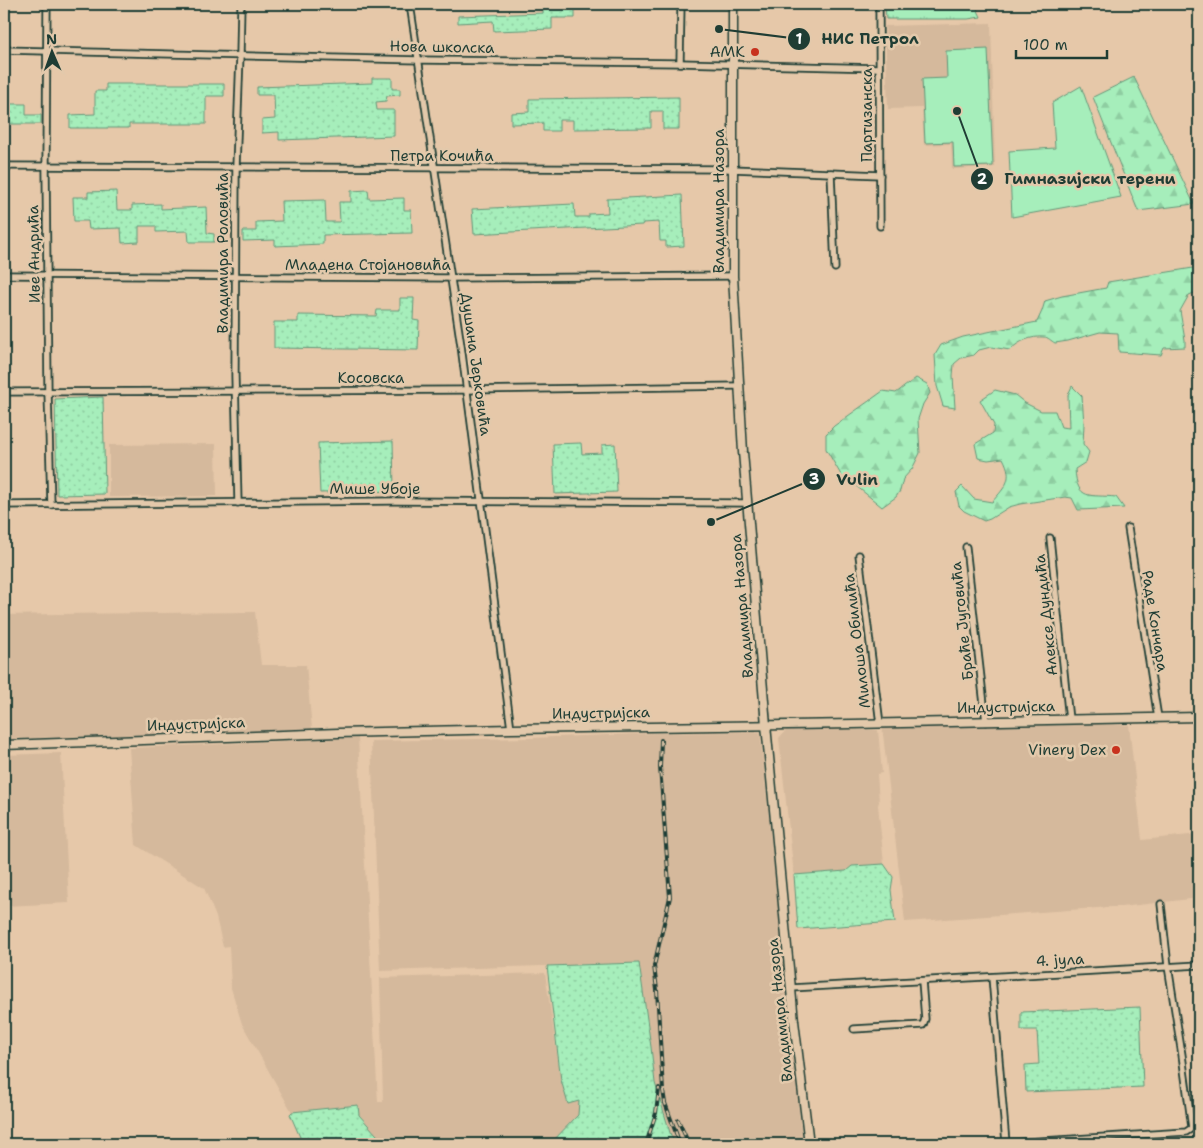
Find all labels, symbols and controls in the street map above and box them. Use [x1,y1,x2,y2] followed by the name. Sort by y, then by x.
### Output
[786,23,929,54] callout: НИС Петрол
[28,28,78,78] north arrow
[821,28,919,49] text: НИС Петрол
[1016,28,1107,60] scale bar
[796,29,803,49] text: 1
[46,30,57,48] text: N
[1023,35,1068,55] text: 100 m
[389,36,495,58] street label: Нова школска
[710,42,745,62] place label: АМК
[749,46,761,58] marker: АМК
[857,67,877,162] street label: Партизанска
[709,128,729,273] street label: Владимира Назора
[391,146,494,166] street label: Петра Кочића
[970,163,1186,194] callout: Гимназијски терени
[1004,168,1176,189] text: Гимназијски терени
[977,169,988,189] text: 2
[213,172,233,333] street label: Владимира Роловића
[23,204,45,303] street label: Иве Андрића
[285,255,452,275] street label: Младена Стојановића
[456,291,496,438] street label: Душана Јерковића
[338,368,405,388] street label: Косовска
[801,464,888,495] callout: Vulin
[809,469,819,489] text: 3
[836,469,878,490] text: Vulin
[330,479,420,499] street label: Мише Убоје
[726,532,758,679] street label: Владимира Назора
[1030,552,1062,677] street label: Алексе Дундића
[946,560,978,681] street label: Браће Југовића
[1137,569,1173,674] street label: Раде Кончара
[839,572,875,710] street label: Милоша Обилића
[957,696,1056,718] street label: Индустријска
[552,702,651,724] street label: Индустријска
[147,712,246,736] street label: Индустријска
[1028,740,1106,760] place label: Vinery Dex
[1110,744,1122,756] marker: Vinery Dex
[762,936,798,1083] street label: Владимира Назора
[1035,949,1085,971] street label: 4. јула

